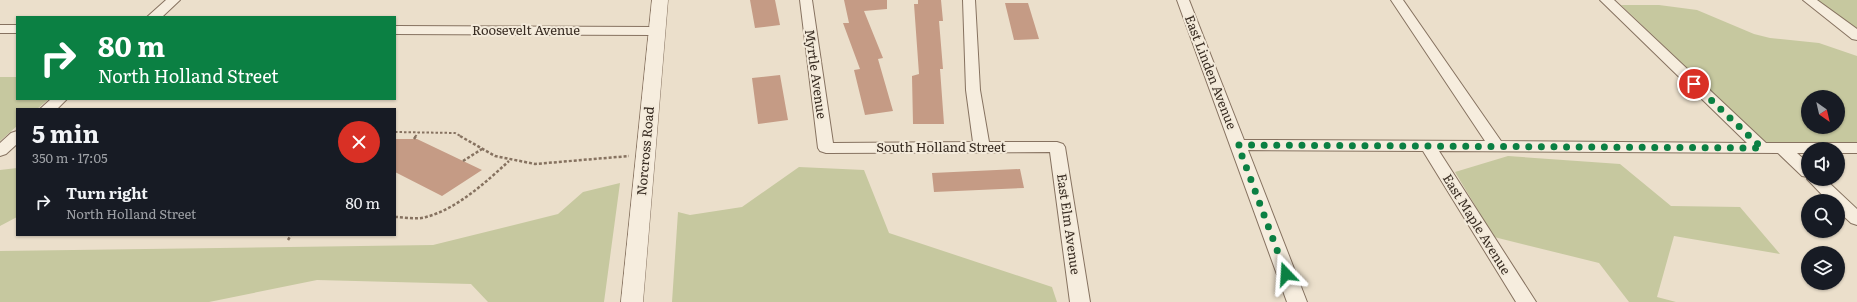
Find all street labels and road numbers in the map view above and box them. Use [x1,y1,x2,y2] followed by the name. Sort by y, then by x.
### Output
[1181,12,1242,132] street label: East Linden Avenue
[472,20,580,39] street label: Roosevelt Avenue
[801,28,832,120] street label: Myrtle Avenue
[631,105,658,196] street label: Norcross Road
[876,137,1007,156] street label: South Holland Street
[1439,170,1516,278] street label: East Maple Avenue
[1053,172,1086,276] street label: East Elm Avenue

